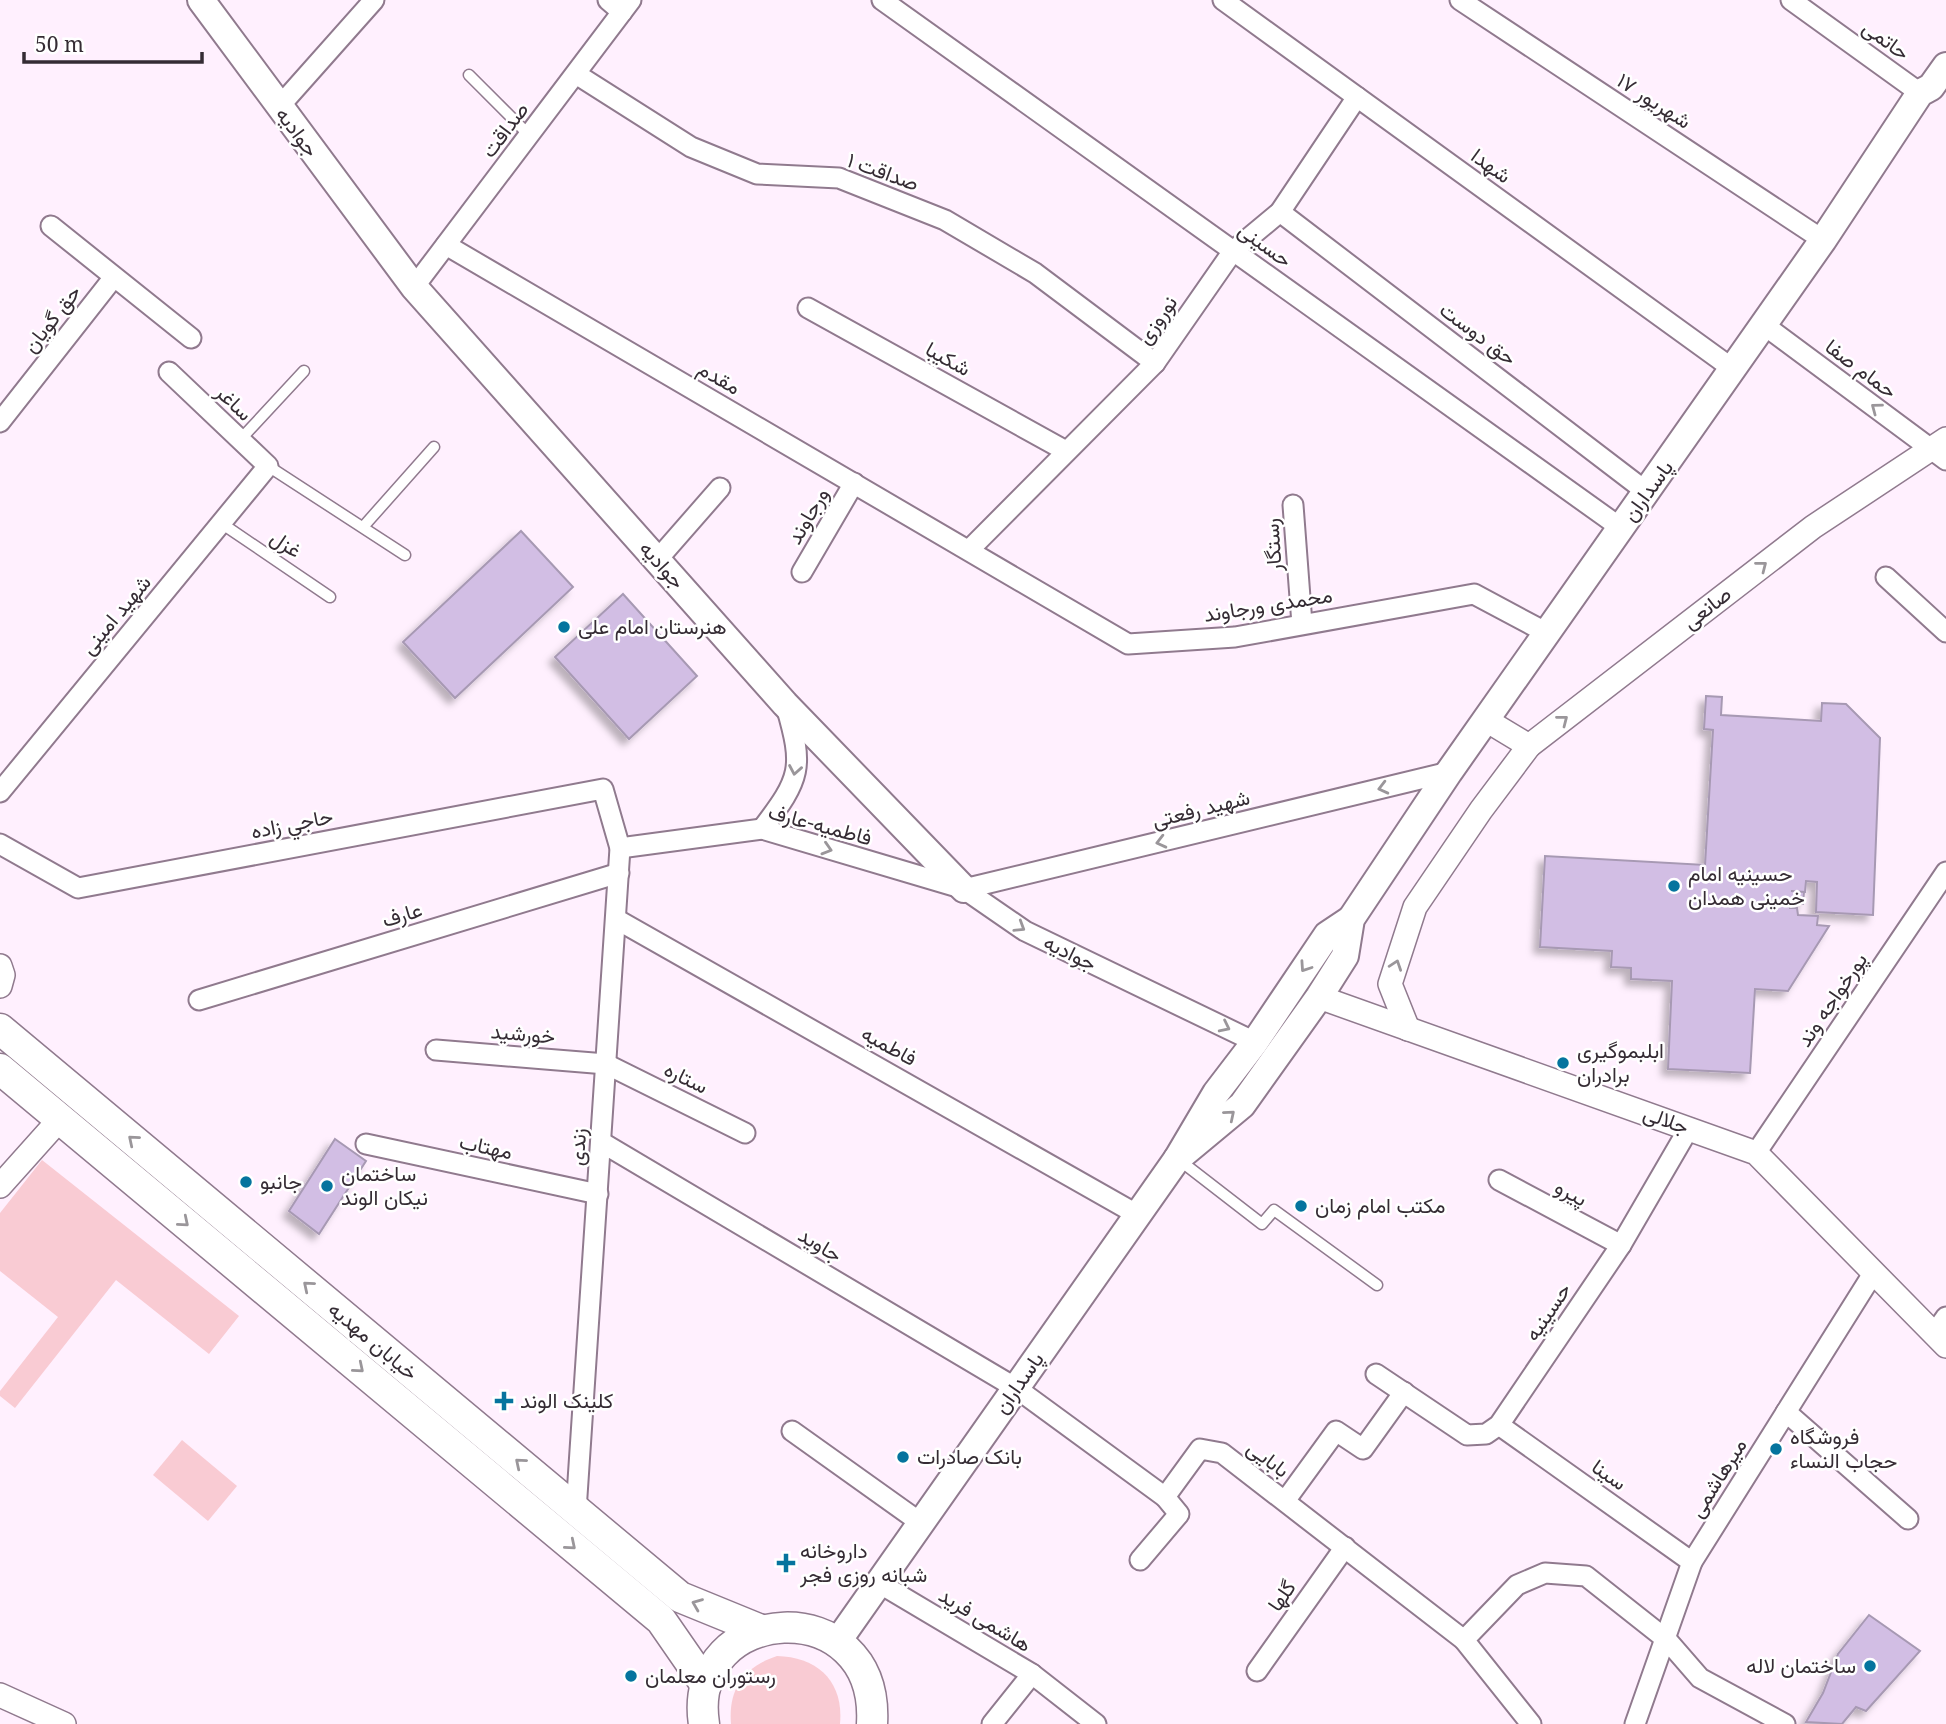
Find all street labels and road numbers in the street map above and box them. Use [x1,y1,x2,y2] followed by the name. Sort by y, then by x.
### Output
[1857,13,1916,66] street label: حاتمی
[1612,66,1697,135] street label: ۱۷ شهریور
[474,96,534,163] street label: صداقت
[270,101,326,162] street label: جوادیه
[1466,141,1517,189] street label: شهدا
[844,145,923,197] street label: صداقت ۱
[1233,215,1298,273] street label: حسینی
[16,279,87,358] street label: حق گویان
[1129,289,1183,349] street label: نوروزی
[1434,295,1523,371] street label: حق دوست
[1819,332,1903,405] street label: حمام صفا
[921,334,976,382] street label: شکیبا
[692,354,746,401] street label: مقدم
[209,377,259,427] street label: ساغر
[1615,454,1680,527] street label: پاسداران
[780,482,834,549] street label: ورجاوند
[1256,517,1288,574] street label: رستگار
[266,523,308,564] street label: غزل
[634,534,692,594] street label: جوادیه
[74,569,157,660] street label: شهید امینی
[1676,579,1737,635] street label: صانعی
[1201,580,1334,628] street label: محمدی ورجاوند
[1149,782,1253,834] street label: شهید رفعتی
[765,797,875,851] street label: فاطمیه-عارف
[248,801,336,849] street label: حاجي زاده
[378,895,425,933] street label: عارف
[1039,927,1102,977] street label: جوادیه
[1789,947,1874,1052] street label: پورخواجه وند
[490,1016,556,1050] street label: خورشید
[857,1018,922,1072] street label: فاطمیه
[660,1055,713,1100] street label: ستاره
[1640,1098,1693,1140] street label: جلالی
[457,1127,515,1165] street label: مهتاب
[562,1127,592,1167] street label: زندی
[1550,1172,1592,1213] street label: پیرو
[793,1220,848,1268] street label: جاوید
[1517,1277,1577,1346] street label: حسینیه
[323,1295,424,1386] street label: خیابان مهدیه
[987,1346,1050,1419] street label: پاسداران
[1682,1432,1753,1522] street label: میرهاشمی
[1242,1433,1296,1483] street label: بابایی
[1586,1452,1633,1496] street label: سینا
[1261,1574,1302,1617] street label: گلها
[934,1580,1037,1658] street label: هاشمی فرید

